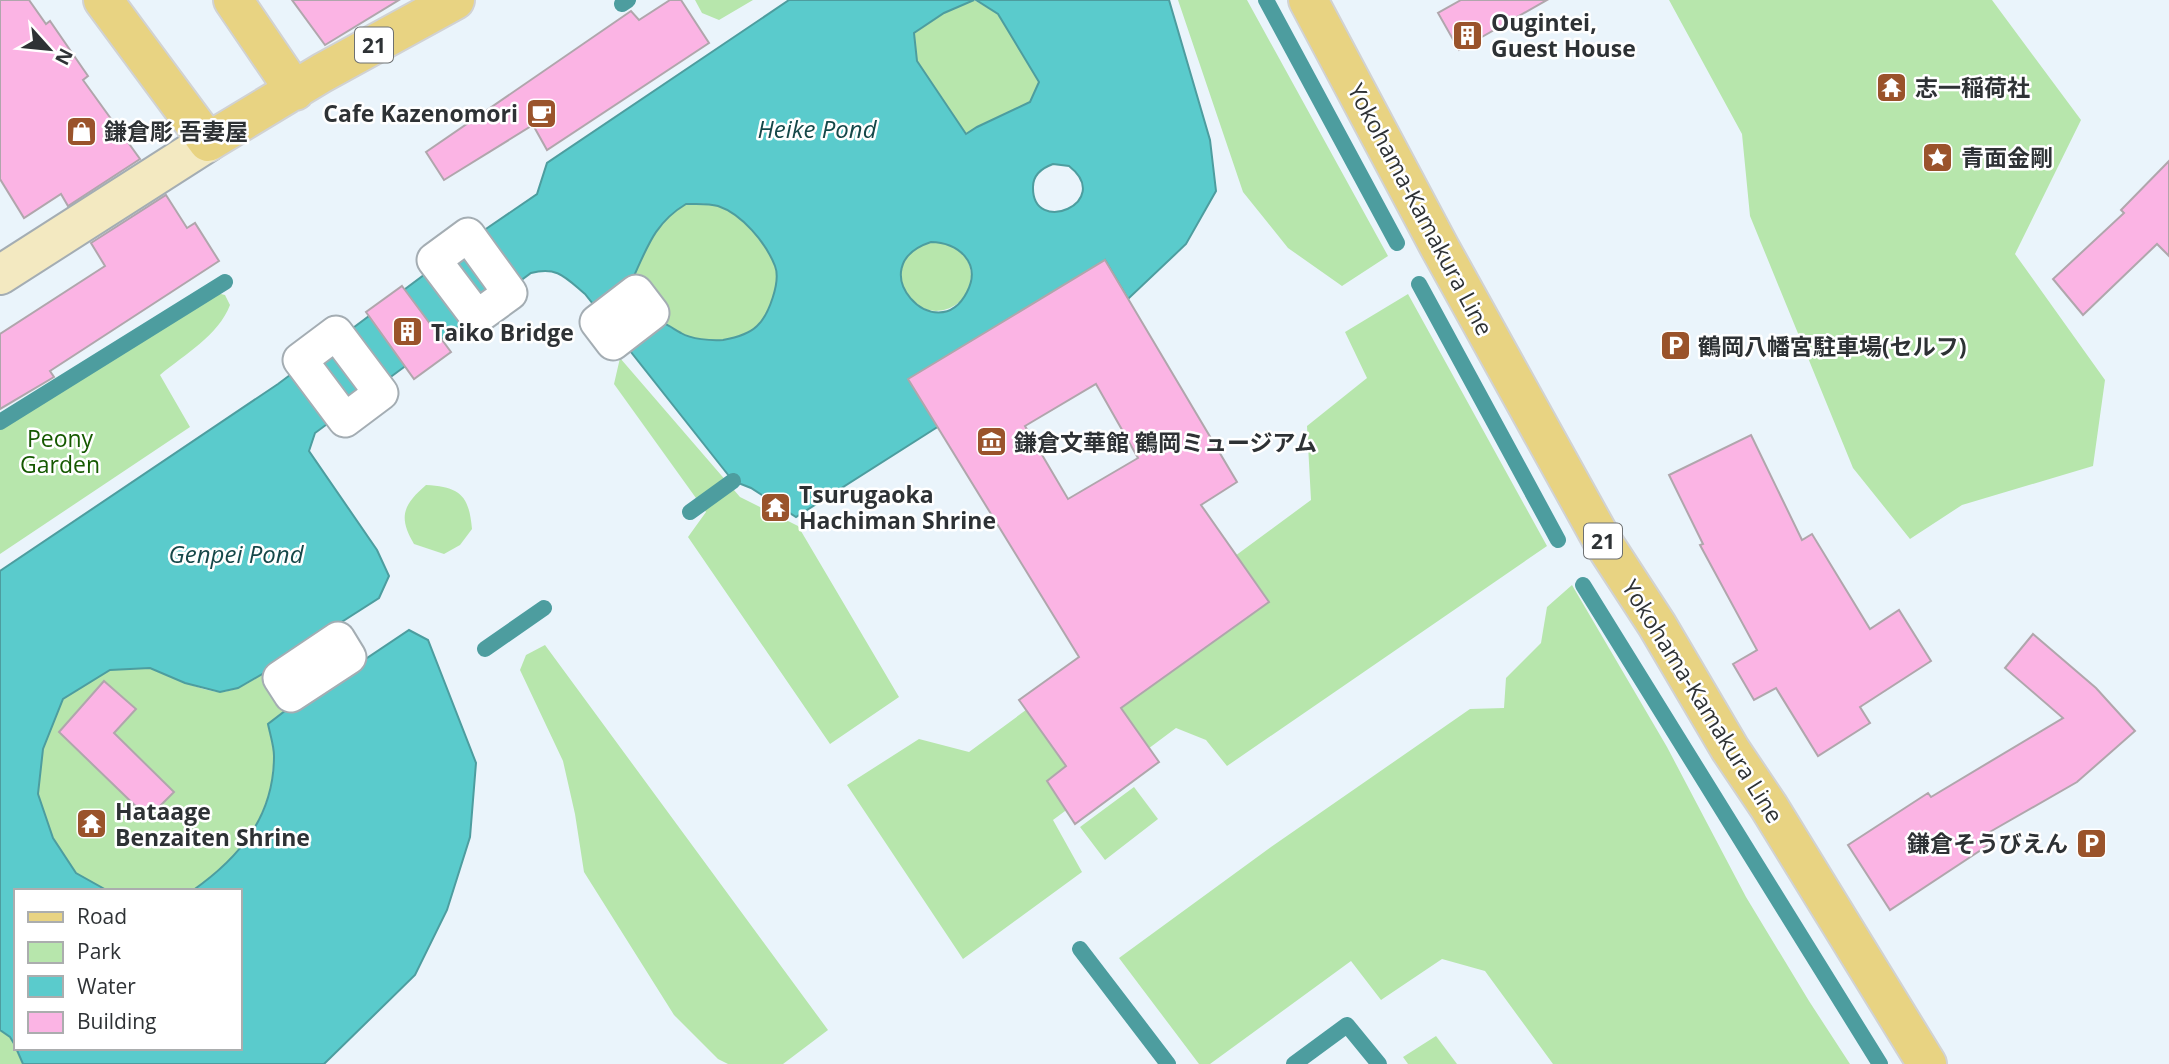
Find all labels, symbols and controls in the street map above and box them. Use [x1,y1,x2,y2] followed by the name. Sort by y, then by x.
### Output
[1491,6,1636,64] place label: Ougintei, Guest House
[14,14,84,84] north arrow
[1451,18,1485,52] building icon: Ougintei, Guest House
[355,28,393,62] road number: 21
[49,44,79,70] text: N
[1875,70,1909,104] temple icon: 志一稲荷社
[1915,71,2030,103] place label: 志一稲荷社
[1341,77,1501,341] street label: Yokohama-Kamakura Line
[524,96,558,130] cafe icon: Cafe Kazenomori
[323,97,518,129] place label: Cafe Kazenomori
[757,112,878,145] water label: Heike Pond
[64,114,98,148] shop icon: 鎌倉彫 吾妻屋
[104,115,248,147] place label: 鎌倉彫 吾妻屋
[1921,140,1955,174] place icon: 青面金剛
[1961,141,2053,173] place label: 青面金剛
[391,315,425,349] building icon: Taiko Bridge
[431,316,574,348] place label: Taiko Bridge
[1658,329,1692,363] parking icon: 鶴岡八幡宮駐車場(セルフ)
[1698,330,1967,362] place label: 鶴岡八幡宮駐車場(セルフ)
[20,422,100,480] park label: Peony Garden
[974,425,1008,459] museum icon: 鎌倉文華館 鶴岡ミュージアム
[1014,426,1317,458] place label: 鎌倉文華館 鶴岡ミュージアム
[799,478,996,536] place label: Tsurugaoka Hachiman Shrine
[759,490,793,524] temple icon: Tsurugaoka Hachiman Shrine
[1584,524,1622,558] road number: 21
[169,537,305,570] water label: Genpei Pond
[1615,573,1791,829] street label: Yokohama-Kamakura Line
[115,795,310,853] place label: Hataage Benzaiten Shrine
[75,807,109,841] temple icon: Hataage Benzaiten Shrine
[2074,826,2108,860] parking icon: 鎌倉そうびえん
[1907,827,2068,859] place label: 鎌倉そうびえん
[14,889,242,1050] legend
[77,902,127,930] text: Road
[77,937,121,965] text: Park
[77,972,136,1000] text: Water
[77,1007,156,1035] text: Building

